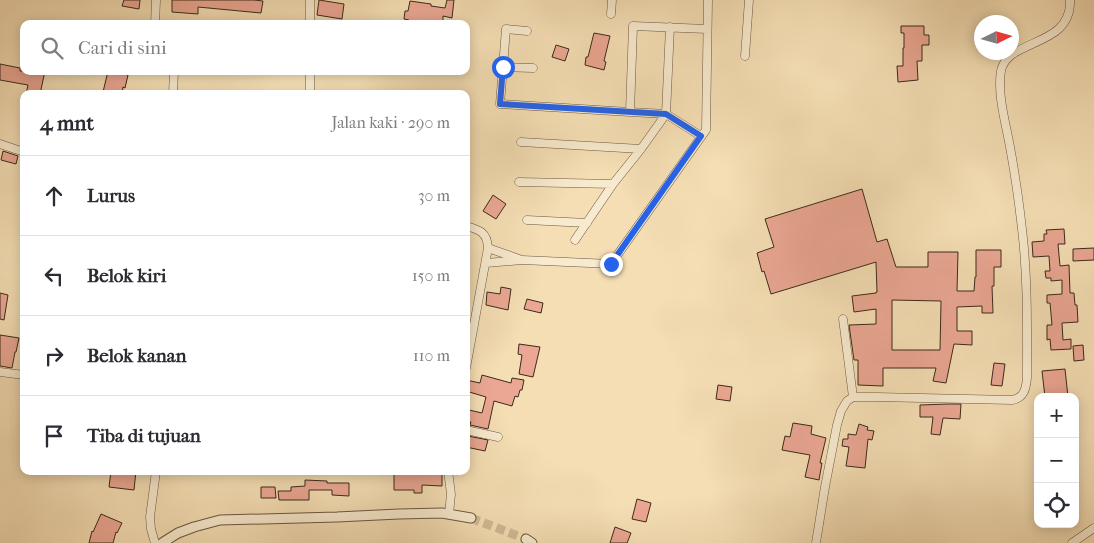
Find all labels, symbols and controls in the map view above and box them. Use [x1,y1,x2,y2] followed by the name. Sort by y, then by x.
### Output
[974,15,1019,60] north arrow
[20,20,470,75] search box
[38,34,66,62] icon: search
[78,37,167,59] text: Cari di sini
[492,56,515,79] route start
[40,111,94,135] text: 4 mnt
[332,113,450,132] text: Jalan kaki · 290 m
[40,182,68,210] icon: ahead
[87,185,135,207] text: Lurus
[418,186,450,205] text: 30 m
[600,253,623,276] route end
[40,262,68,290] icon: left
[87,265,166,287] text: Belok kiri
[412,266,450,285] text: 150 m
[40,342,68,370] icon: right
[87,345,187,367] text: Belok kanan
[413,346,450,365] text: 110 m
[1034,393,1079,528] map controls
[1034,393,1079,438] button: +
[40,422,68,450] icon: arrive
[87,425,201,447] text: Tiba di tujuan
[1034,438,1079,483] button: −
[1034,483,1079,528] button: locate

